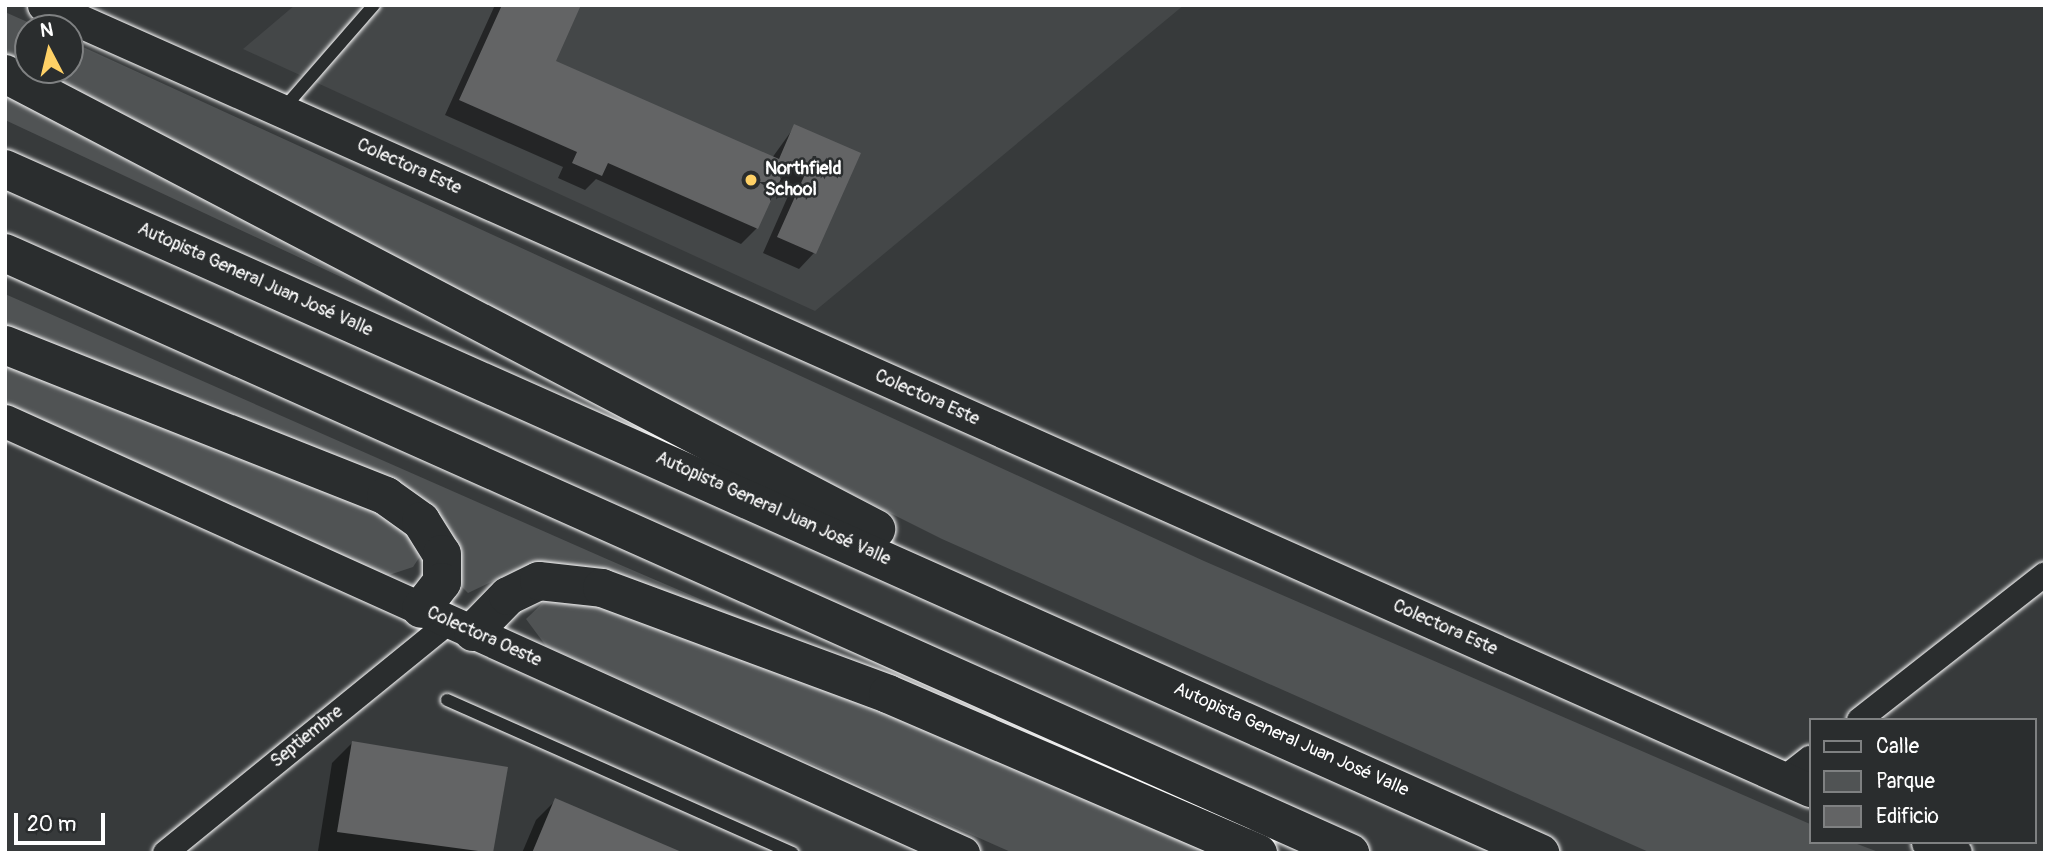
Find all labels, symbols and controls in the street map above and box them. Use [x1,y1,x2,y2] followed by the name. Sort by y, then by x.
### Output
[14,14,84,84] north arrow
[39,17,55,43] text: N
[353,134,465,200] street label: Colectora Este
[765,159,841,202] place label: Northfield School
[743,172,759,188] marker: Northfield School
[134,218,376,342] street label: Autopista General Juan José Valle
[871,365,983,431] street label: Colectora Este
[652,447,894,571] street label: Autopista General Juan José Valle
[1389,595,1501,661] street label: Colectora Este
[423,602,545,672] street label: Colectora Oeste
[1170,678,1412,802] street label: Autopista General Juan José Valle
[266,701,348,773] street label: Septiembre
[1808,718,2036,844] legend
[1876,733,1919,760] text: Calle
[1876,768,1935,795] text: Parque
[18,798,108,842] scale bar
[1876,803,1939,830] text: Edificio
[27,811,76,838] text: 20 m

